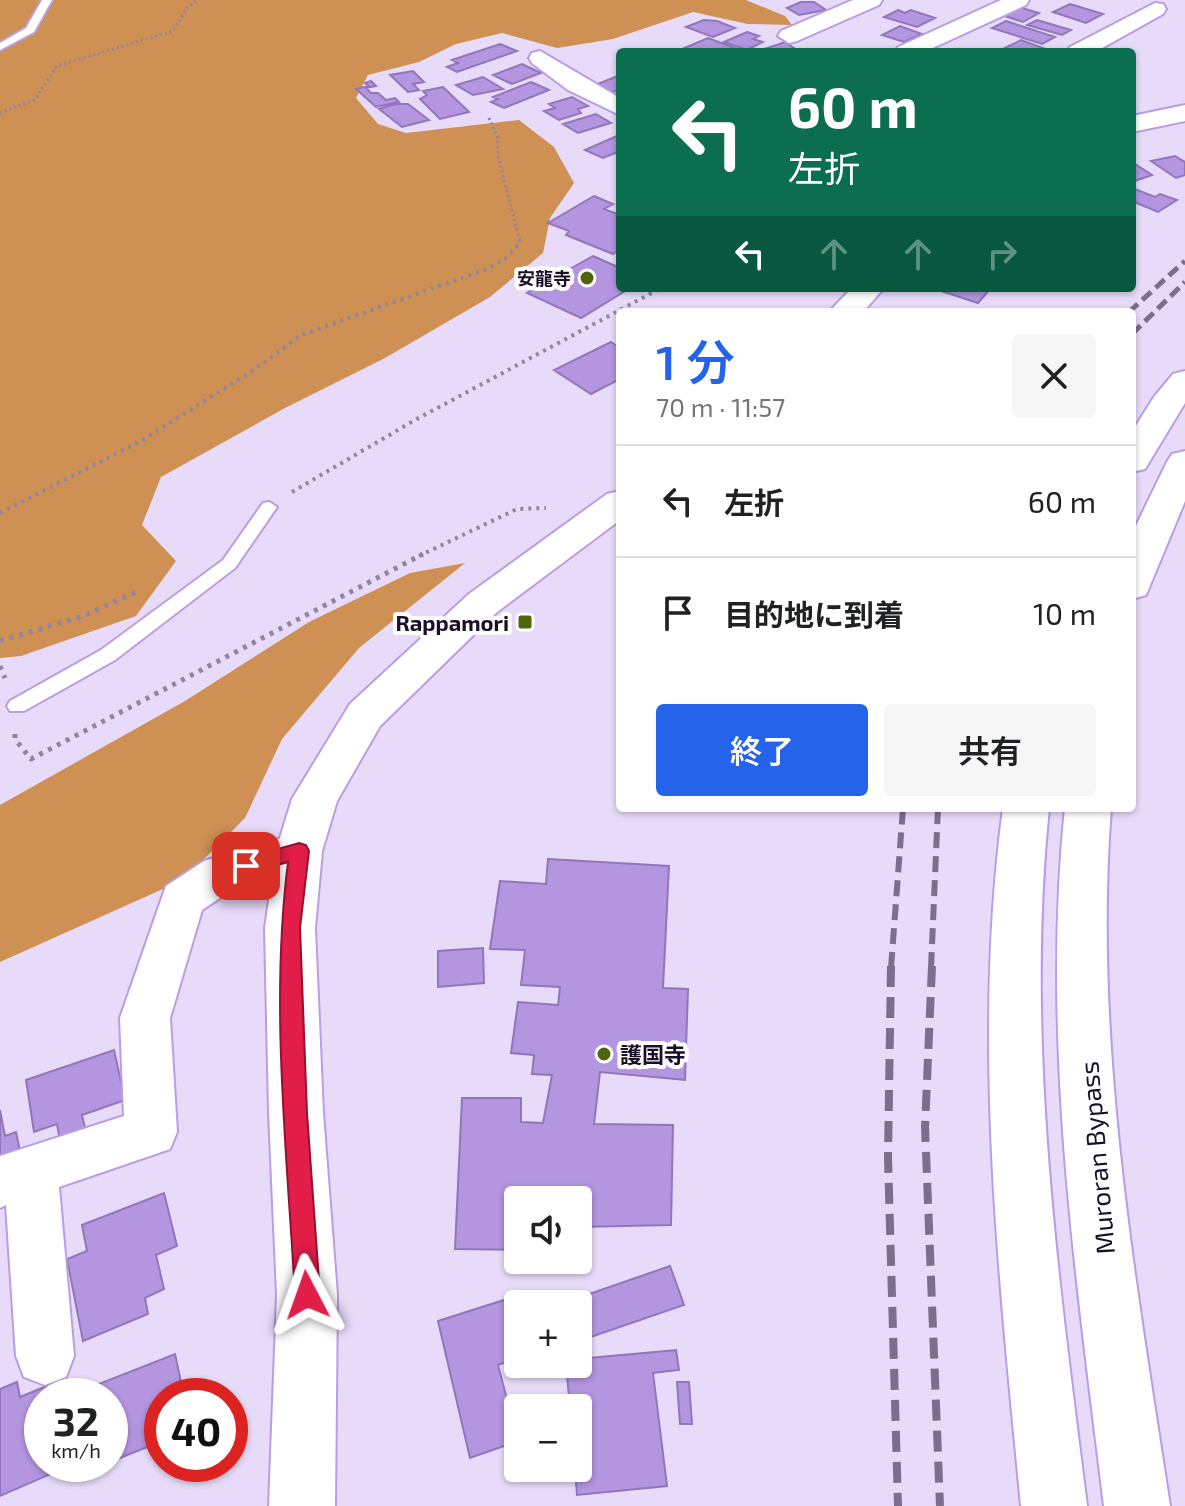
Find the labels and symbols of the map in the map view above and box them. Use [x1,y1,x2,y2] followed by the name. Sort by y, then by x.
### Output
[517,267,571,289] place label: 安龍寺
[578,269,596,287] marker: 安龍寺
[395,609,509,635] place label: Rappamori
[516,613,534,631] marker: Rappamori
[212,832,280,900] pin
[620,1041,686,1067] place label: 護国寺
[595,1045,613,1063] marker: 護国寺
[1072,1060,1120,1256] street label: Muroran Bypass
[265,1253,349,1337] position arrow
[144,1378,248,1482] speed limit sign: 40

